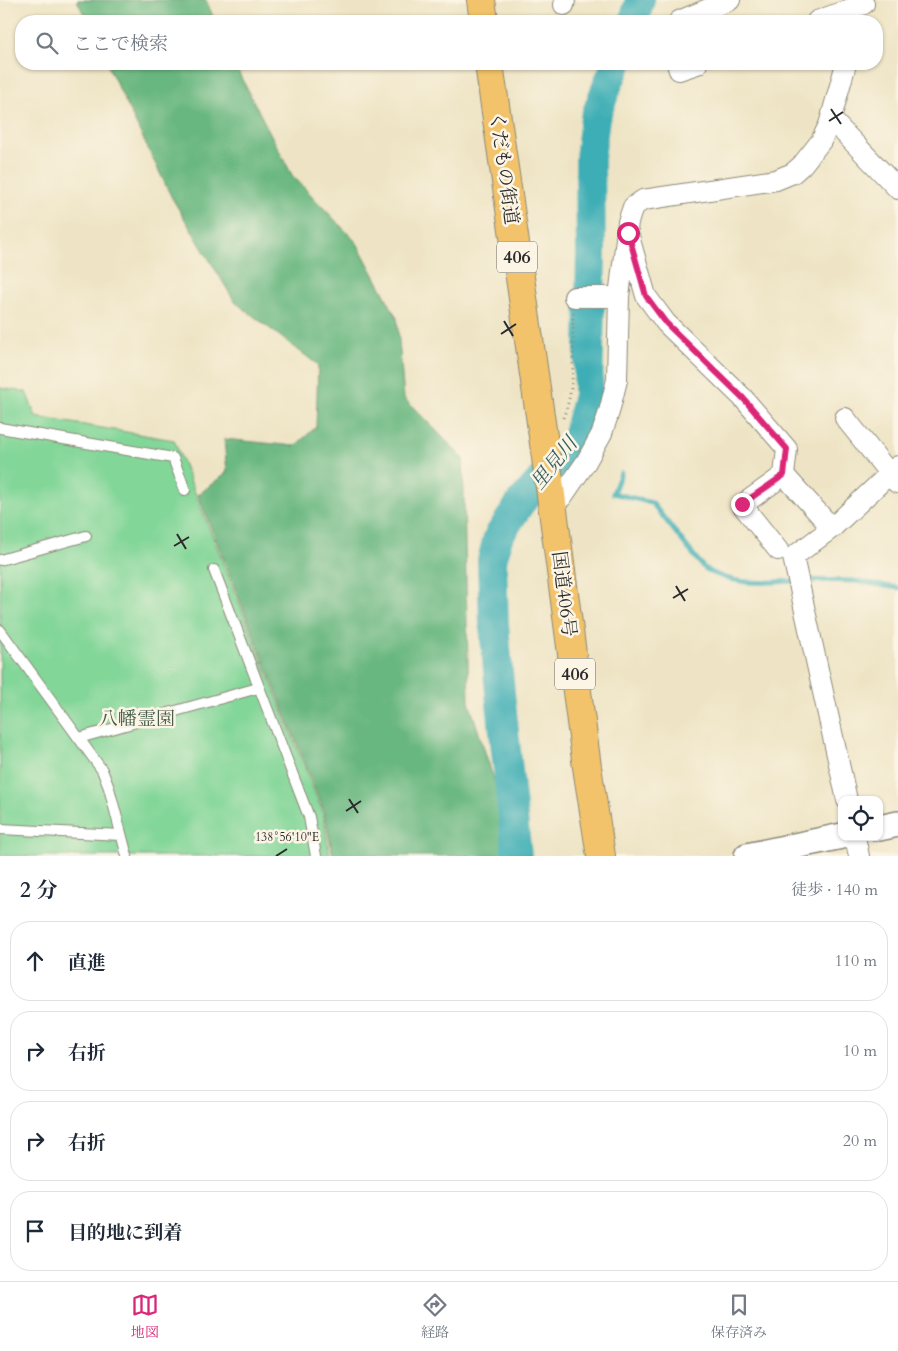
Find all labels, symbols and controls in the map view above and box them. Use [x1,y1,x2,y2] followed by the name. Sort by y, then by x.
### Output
[15,15,883,70] search box
[33,29,61,57] icon: search
[73,31,168,57] text: ここで検索
[483,110,525,226] street label: くだもの街道
[617,222,640,245] route start
[497,242,537,272] road number: 406
[525,430,585,495] water label: 里見川
[731,493,754,516] route end
[546,550,582,638] street label: 国道406号
[555,659,595,690] road number: 406
[99,706,175,732] park label: 八幡霊園
[838,796,883,841] map controls
[838,796,883,841] button: locate
[255,829,319,845] text: 138°56'10"E
[20,876,57,905] text: 2 分
[791,879,878,901] text: 徒歩 · 140 m
[21,947,49,975] icon: ahead
[68,950,106,976] text: 直進
[835,950,877,972] text: 110 m
[21,1037,49,1065] icon: right
[68,1040,106,1066] text: 右折
[843,1040,877,1062] text: 10 m
[21,1127,49,1155] icon: right
[68,1130,106,1156] text: 右折
[843,1130,877,1152] text: 20 m
[21,1217,49,1245] icon: arrive
[68,1220,182,1246] text: 目的地に到着
[131,1291,159,1342] tab: 地図
[421,1291,449,1342] tab: 経路
[711,1291,767,1342] tab: 保存済み

